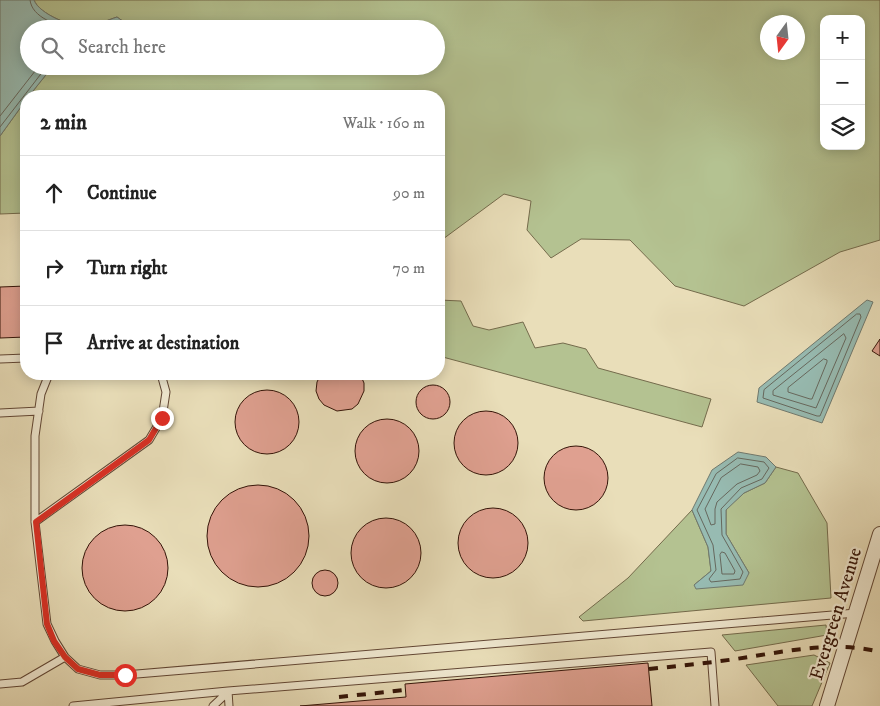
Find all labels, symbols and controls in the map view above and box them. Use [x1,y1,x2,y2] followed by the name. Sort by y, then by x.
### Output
[760,15,805,60] north arrow
[820,15,865,150] map controls
[820,15,865,60] button: +
[20,20,445,75] search box
[38,34,66,62] icon: search
[78,36,166,59] text: Search here
[820,60,865,105] button: −
[820,105,865,150] button: layers
[40,110,87,136] text: 2 min
[343,113,425,133] text: Walk · 160 m
[40,179,68,207] icon: ahead
[87,182,157,205] text: Continue
[393,183,425,203] text: 90 m
[40,254,68,282] icon: right
[87,257,167,280] text: Turn right
[393,258,425,278] text: 70 m
[40,329,68,357] icon: arrive
[87,332,239,355] text: Arrive at destination
[151,407,174,430] route end
[805,545,867,683] street label: Evergreen Avenue
[114,664,137,687] route start

